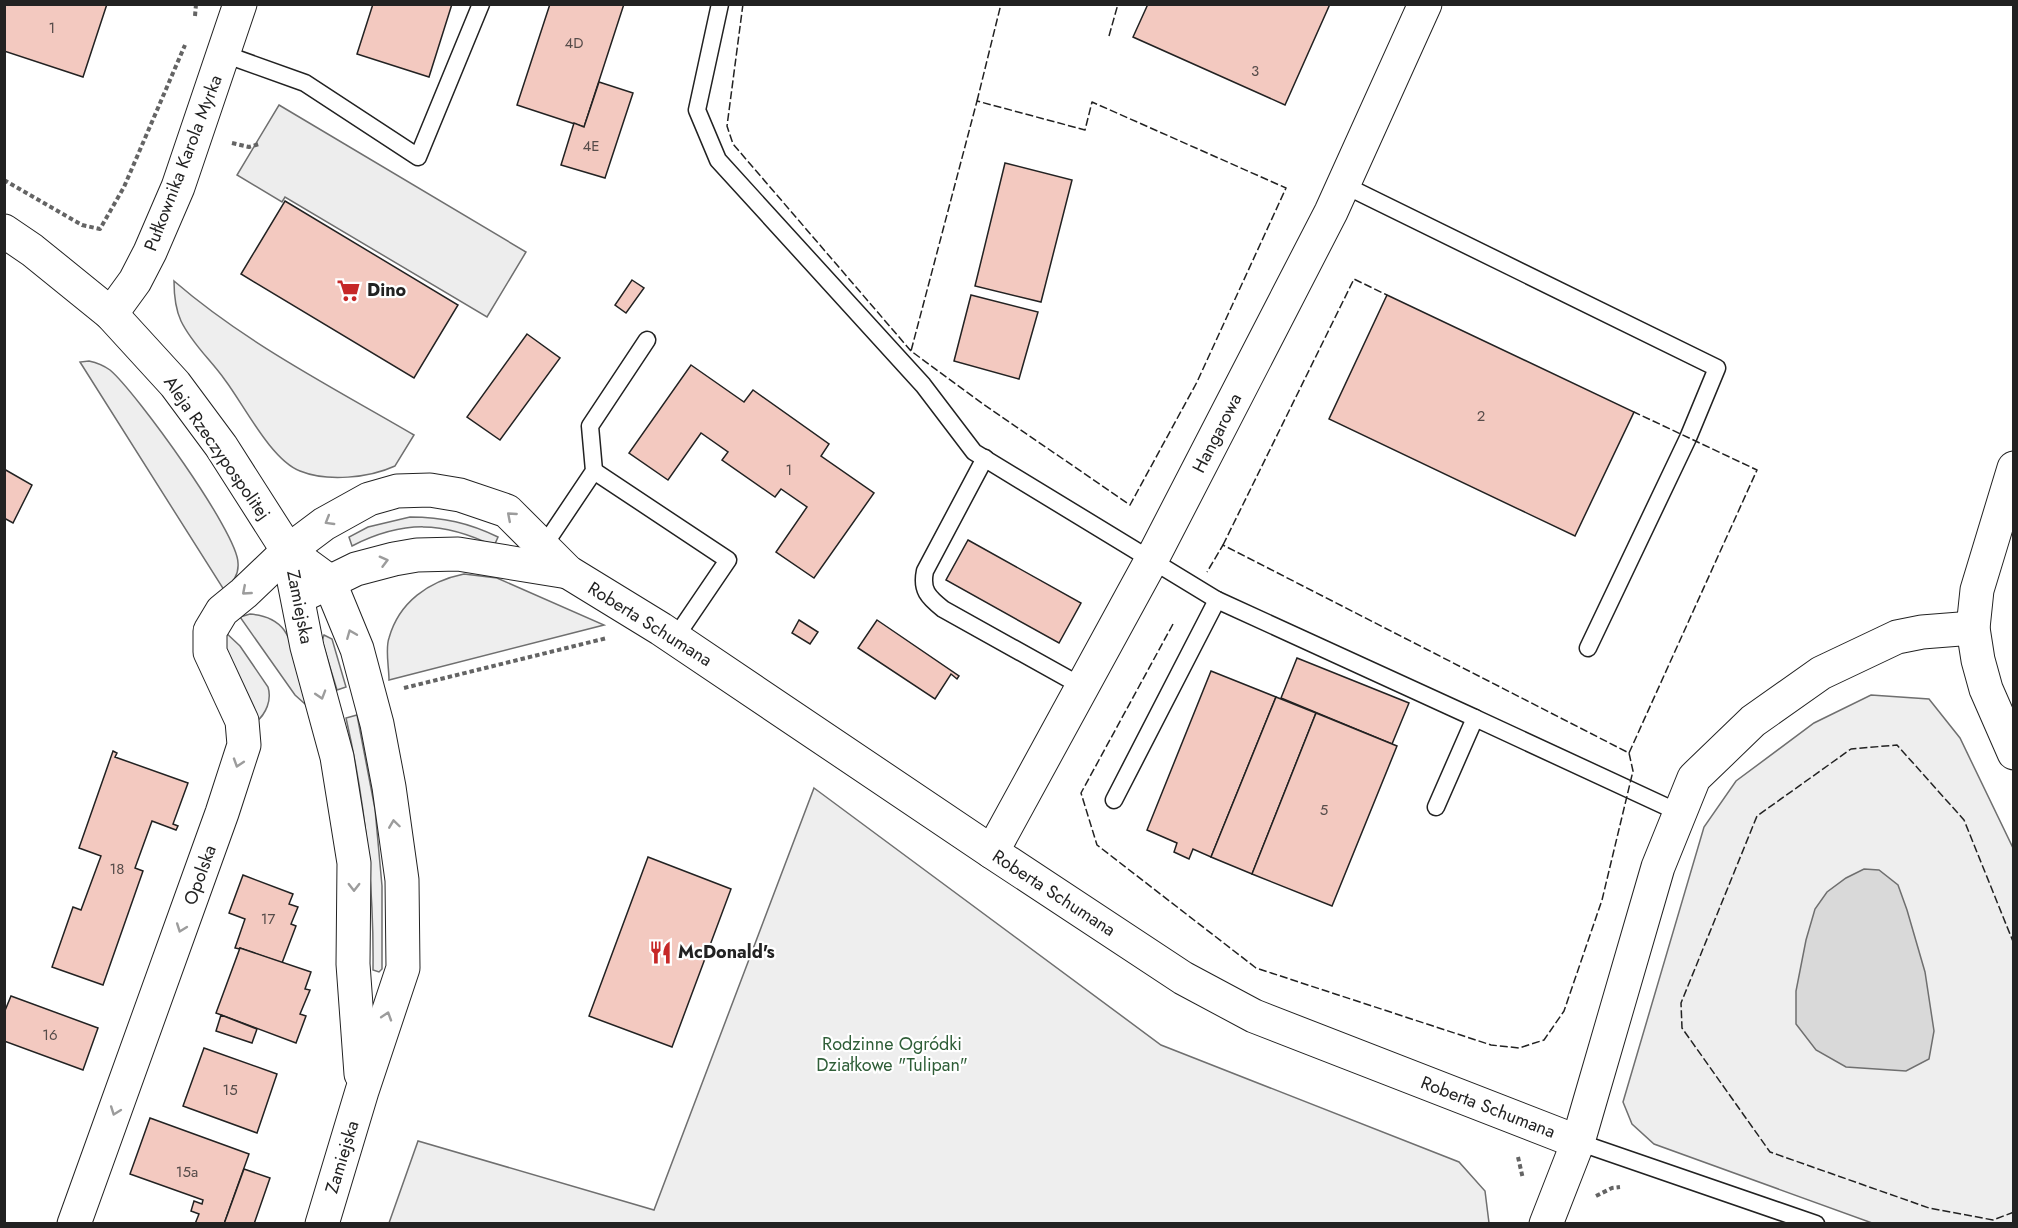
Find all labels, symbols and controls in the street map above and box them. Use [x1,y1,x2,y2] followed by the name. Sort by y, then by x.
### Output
[49,17,55,39] house number: 1
[565,32,583,54] house number: 4D
[1251,60,1259,82] house number: 3
[137,71,229,255] street label: Pułkownika Karola Myrka
[583,135,600,157] house number: 4E
[336,277,362,303] supermarket icon: Dino
[367,277,407,303] place label: Dino
[157,371,277,525] street label: Aleja Rzeczypospolitej
[1186,389,1248,477] street label: Hangarowa
[1477,405,1485,427] house number: 2
[786,459,792,481] house number: 1
[507,513,518,524] one-way arrow
[325,514,335,526] one-way arrow
[378,556,388,569] one-way arrow
[280,568,320,646] street label: Zamiejska
[583,575,717,673] street label: Roberta Schumana
[242,584,252,595] one-way arrow
[346,630,358,641] one-way arrow
[314,689,326,700] one-way arrow
[233,757,245,768] one-way arrow
[1320,799,1328,821] house number: 5
[389,819,401,828] one-way arrow
[177,841,223,909] street label: Opolska
[987,843,1121,943] street label: Roberta Schumana
[110,858,124,880] house number: 18
[348,882,360,891] one-way arrow
[261,908,275,930] house number: 17
[176,922,189,933] one-way arrow
[647,939,673,965] restaurant icon: McDonald's
[678,939,775,965] place label: McDonald's
[380,1011,392,1022] one-way arrow
[42,1024,58,1046] house number: 16
[816,1031,968,1078] park label: Rodzinne Ogródki Działkowe "Tulipan"
[1417,1069,1559,1145] street label: Roberta Schumana
[222,1079,238,1101] house number: 15
[110,1105,122,1116] one-way arrow
[319,1117,365,1197] street label: Zamiejska
[176,1161,198,1183] house number: 15a

